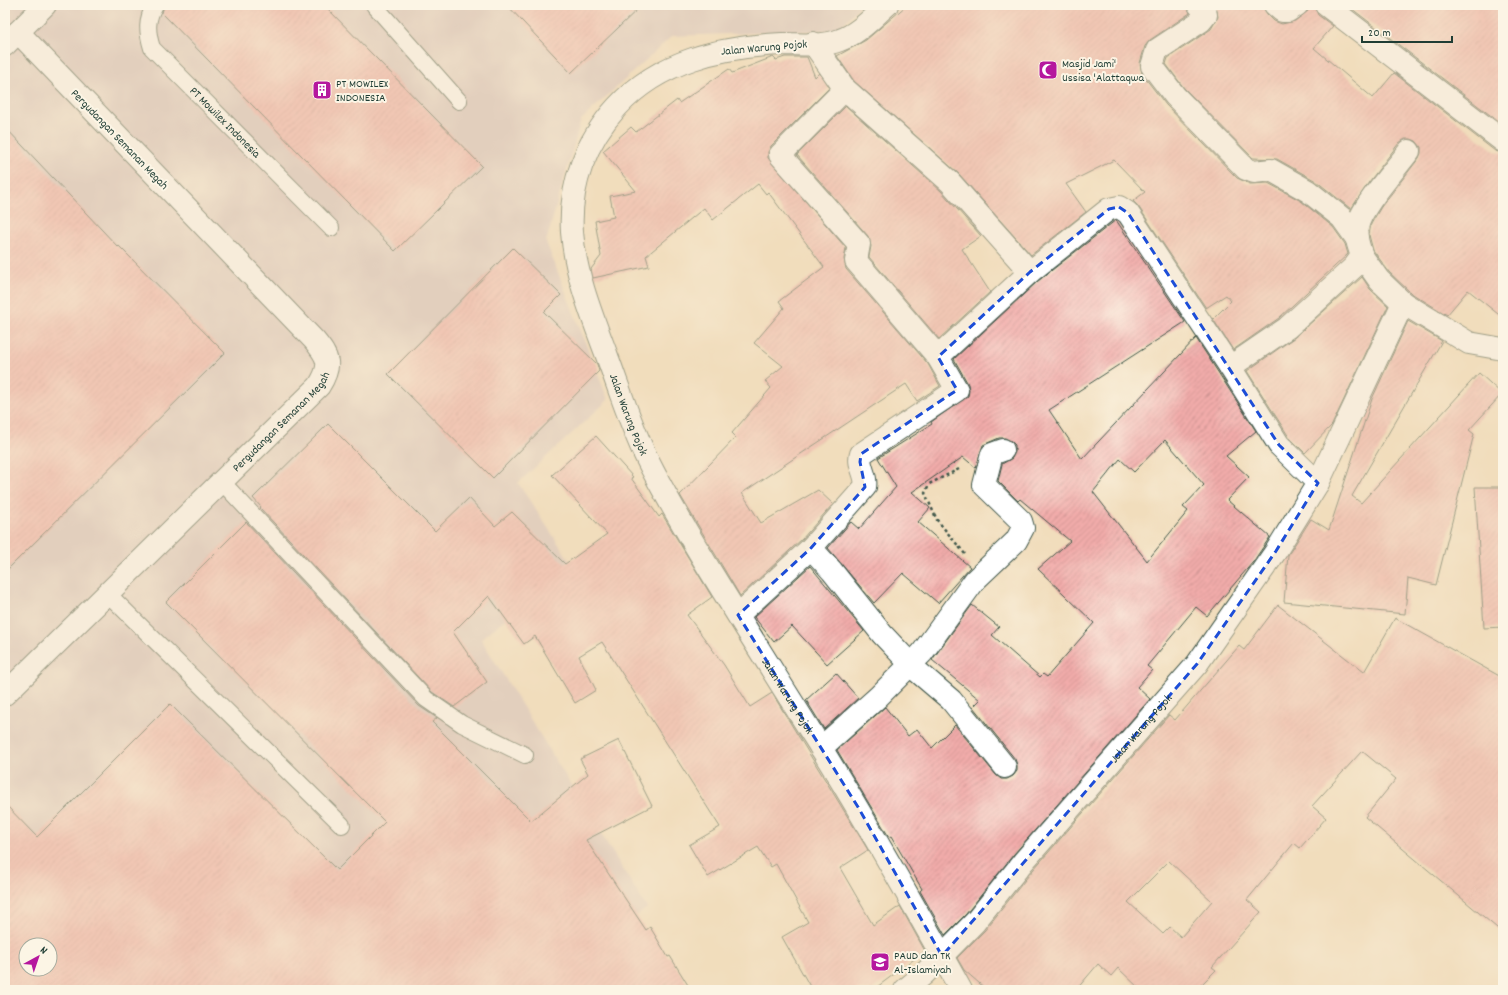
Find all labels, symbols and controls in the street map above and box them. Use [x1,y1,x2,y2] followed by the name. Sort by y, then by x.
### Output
[1362,18,1452,44] scale bar
[1368,25,1391,42] text: 20 m
[720,36,808,61] street label: Jalan Warung Pojok
[1062,56,1144,87] place label: Masjid Jami' Ussisa 'Alattaqwa
[1037,59,1059,81] mosque icon: Masjid Jami' Ussisa 'Alattaqwa
[336,76,388,107] place label: PT MOWILEX INDONESIA
[311,79,333,101] building icon: PT MOWILEX INDONESIA
[185,83,264,163] street label: PT Mowilex Indonesia
[66,86,172,194] street label: Pergudangan Semanan Megah
[229,370,335,476] street label: Pergudangan Semanan Megah
[604,371,651,459] street label: Jalan Warung Pojok
[757,655,817,738] street label: Jalan Warung Pojok
[1107,691,1177,767] street label: Jalan Warung Pojok
[18,937,58,977] north arrow
[36,943,51,959] text: N
[894,948,951,979] place label: PAUD dan TK Al-Islamiyah
[869,951,891,973] school or university icon: PAUD dan TK Al-Islamiyah

